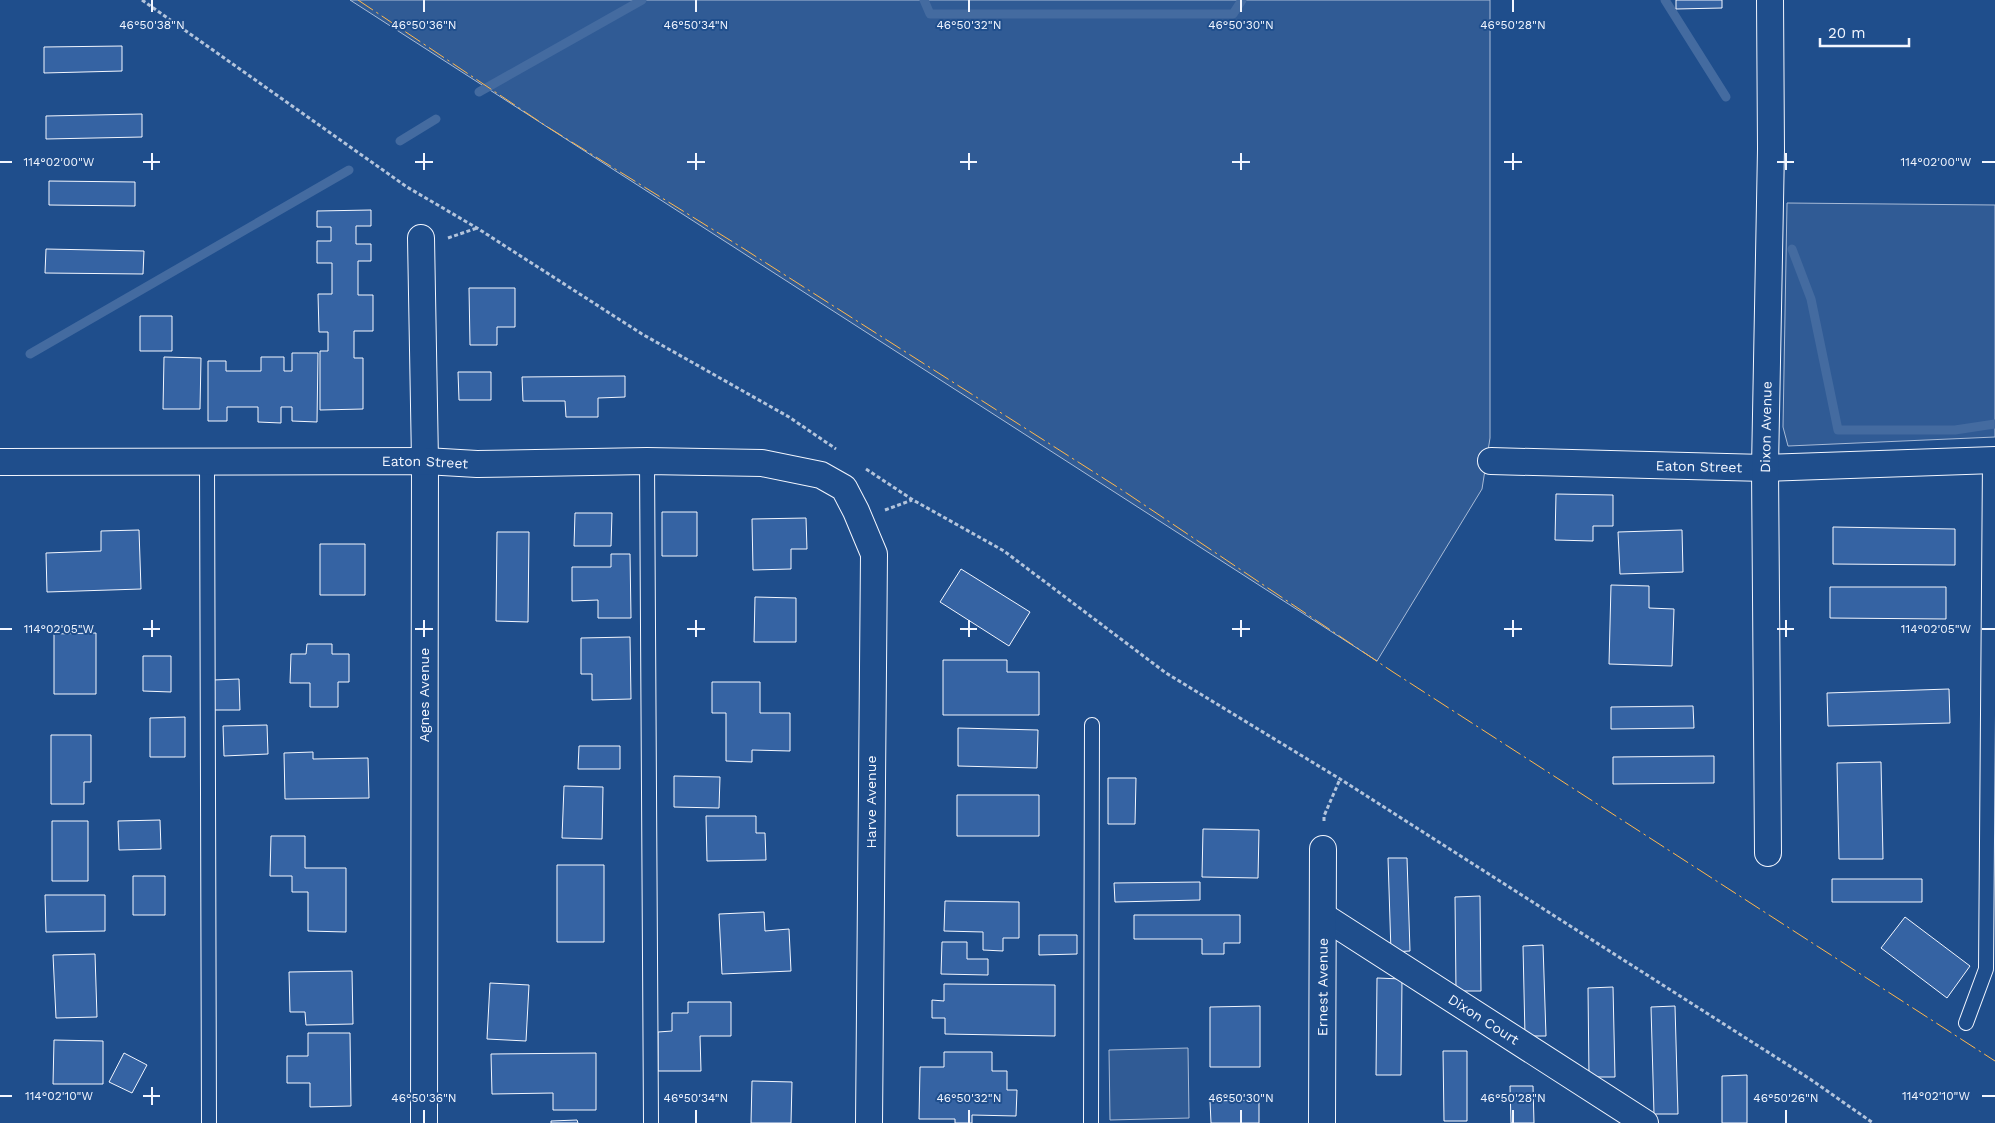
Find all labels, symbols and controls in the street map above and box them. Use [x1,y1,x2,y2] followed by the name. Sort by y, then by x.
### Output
[1820,15,1909,47] scale bar
[119,18,185,32] text: 46°50'38"N
[391,18,457,32] text: 46°50'36"N
[664,18,728,32] text: 46°50'34"N
[936,18,1002,32] text: 46°50'32"N
[1208,18,1274,32] text: 46°50'30"N
[1480,18,1546,32] text: 46°50'28"N
[1828,24,1866,42] text: 20 m
[24,155,95,169] text: 114°02'00"W
[1901,155,1972,169] text: 114°02'00"W
[1757,381,1775,473] street label: Dixon Avenue
[382,453,469,471] street label: Eaton Street
[1655,457,1743,475] street label: Eaton Street
[24,622,95,636] text: 114°02'05"W
[1901,622,1972,636] text: 114°02'05"W
[416,648,432,742] street label: Agnes Avenue
[863,756,879,848] street label: Harve Avenue
[1314,938,1331,1036] street label: Ernest Avenue
[1445,991,1522,1048] street label: Dixon Court
[25,1089,93,1103] text: 114°02'10"W
[1902,1089,1970,1103] text: 114°02'10"W
[391,1091,457,1105] text: 46°50'36"N
[664,1091,728,1105] text: 46°50'34"N
[936,1091,1002,1105] text: 46°50'32"N
[1208,1091,1274,1105] text: 46°50'30"N
[1480,1091,1546,1105] text: 46°50'28"N
[1753,1091,1819,1105] text: 46°50'26"N

